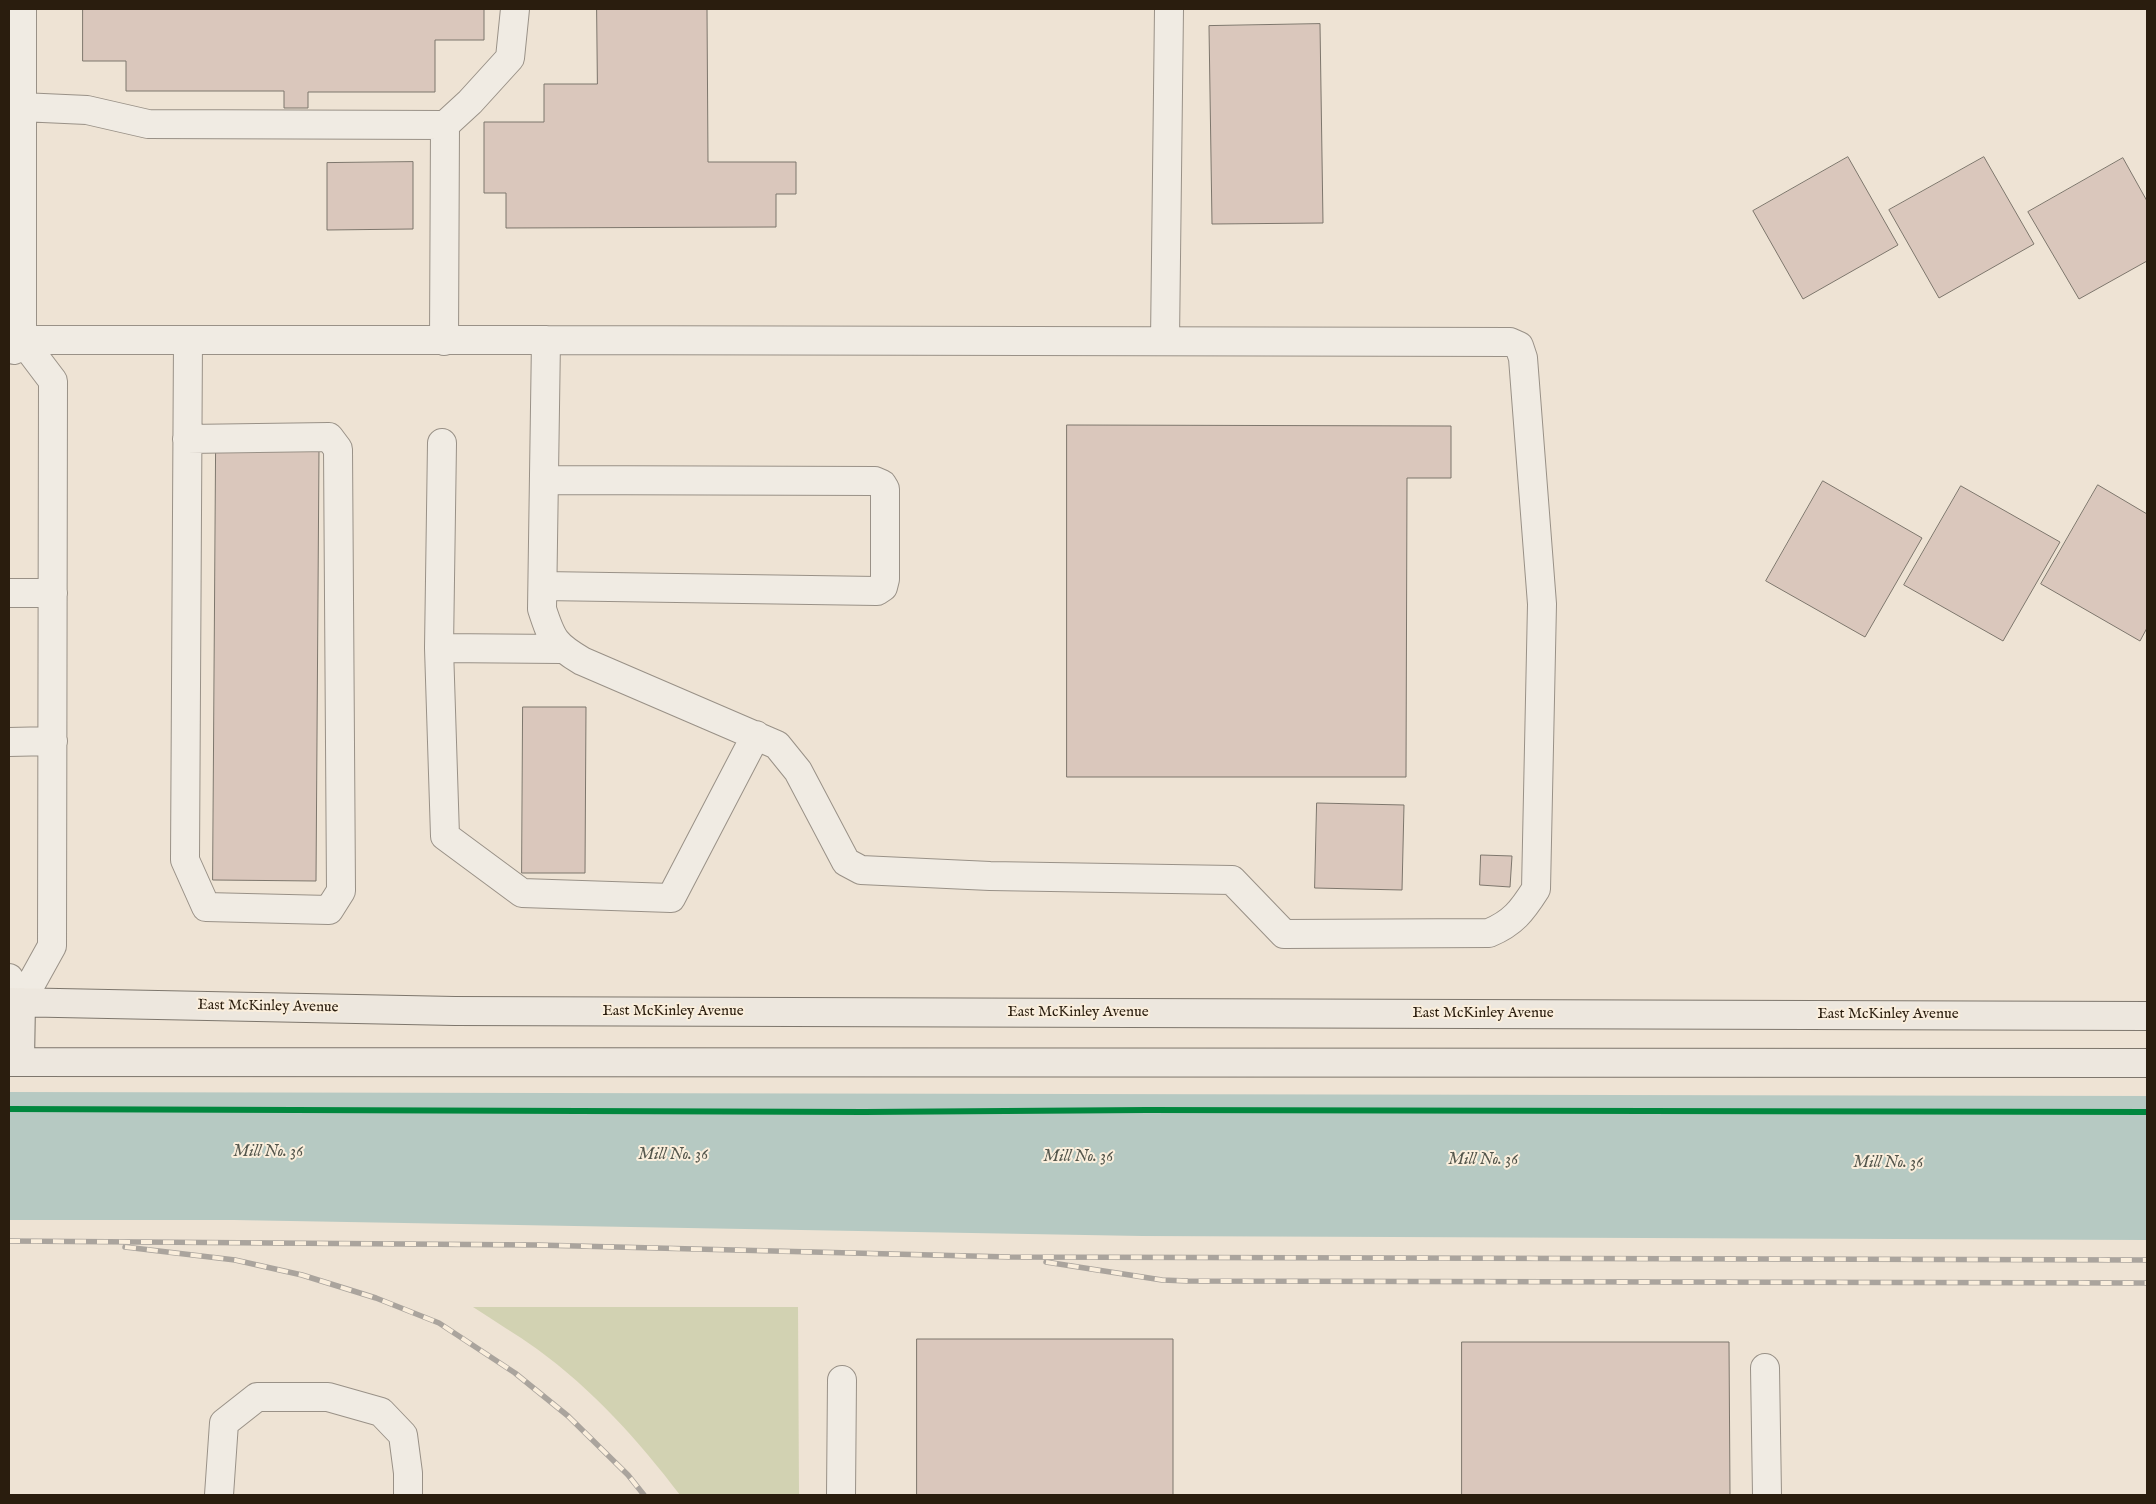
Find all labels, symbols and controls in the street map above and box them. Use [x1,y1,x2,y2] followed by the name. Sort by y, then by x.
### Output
[197,997,339,1017] street label: East McKinley Avenue
[602,1003,744,1021] street label: East McKinley Avenue
[1007,1004,1149,1022] street label: East McKinley Avenue
[1412,1005,1554,1023] street label: East McKinley Avenue
[1817,1006,1959,1024] street label: East McKinley Avenue
[233,1143,303,1163] water label: Mill No. 36
[638,1146,708,1166] water label: Mill No. 36
[1043,1148,1113,1168] water label: Mill No. 36
[1448,1151,1518,1171] water label: Mill No. 36
[1853,1154,1923,1174] water label: Mill No. 36

